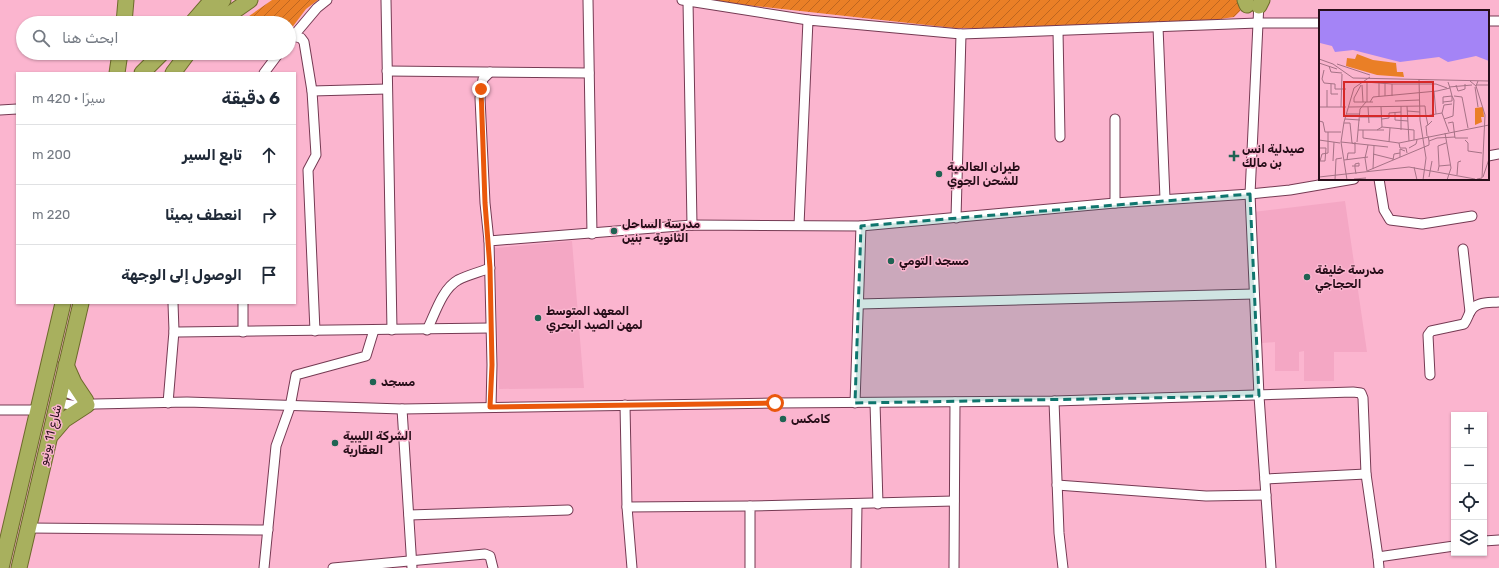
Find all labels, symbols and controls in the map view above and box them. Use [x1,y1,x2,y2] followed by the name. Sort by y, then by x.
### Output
[1319,10,1489,180] inset map
[16,16,296,60] search box
[30,27,52,49] icon: search
[62,29,119,47] text: ابحث هنا
[472,80,490,98] route end
[222,88,280,108] text: 6 دقيقة
[32,91,105,106] text: سيرًا · 420 m
[1242,142,1305,170] place label: صيدلية انس بن مالك
[258,144,280,166] icon: ahead
[182,146,242,164] text: تابع السير
[32,147,71,162] text: 200 m
[1229,151,1239,161] marker: صيدلية انس بن مالك
[947,160,1020,189] place label: طيران العالمية للشحن الجوي
[934,169,944,179] marker: طيران العالمية للشحن الجوي
[258,204,280,226] icon: right
[165,206,242,224] text: انعطف يمينًا
[32,207,70,222] text: 220 m
[622,217,700,245] place label: مدرسة الساحل الثانوية - بنين
[609,226,619,236] marker: مدرسة الساحل الثانوية - بنين
[899,254,969,270] place label: مسجد التومي
[886,256,896,266] marker: مسجد التومي
[1315,263,1384,293] place label: مدرسة خليفة الحجاجي
[258,264,280,286] icon: arrive
[121,266,242,284] text: الوصول إلى الوجهة
[1302,272,1312,282] marker: مدرسة خليفة الحجاجي
[546,304,643,333] place label: المعهد المتوسط لمهن الصيد البحري
[533,313,543,323] marker: المعهد المتوسط لمهن الصيد البحري
[381,375,415,389] place label: مسجد
[368,377,378,387] marker: مسجد
[766,394,784,412] route start
[36,403,66,467] street label: شارع 11 يونيو
[791,412,830,426] place label: كامكس
[1451,412,1487,556] map controls
[1451,412,1487,448] button: +
[778,414,788,424] marker: كامكس
[343,429,412,457] place label: الشركة الليبية العقارية
[330,438,340,448] marker: الشركة الليبية العقارية
[1451,448,1487,484] button: −
[1451,484,1487,520] button: locate
[1451,520,1487,556] button: layers

